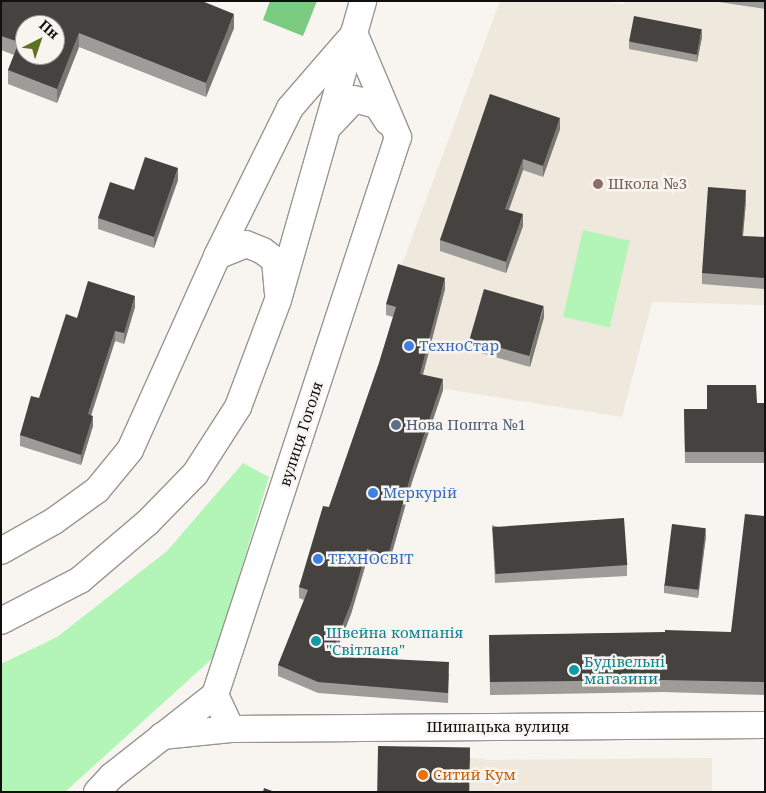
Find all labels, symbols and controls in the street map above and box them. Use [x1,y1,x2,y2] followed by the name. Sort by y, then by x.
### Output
[15,15,65,65] north arrow
[35,15,64,43] text: Пн
[608,175,687,193] place label: Школа №3
[592,178,604,190] marker: Школа №3
[419,337,499,355] place label: ТехноСтар
[403,340,415,352] marker: ТехноСтар
[276,379,326,489] street label: вулиця Гоголя
[406,416,526,434] place label: Нова Пошта №1
[390,419,402,431] marker: Нова Пошта №1
[383,484,457,502] place label: Меркурій
[367,487,379,499] marker: Меркурій
[328,550,414,568] place label: ТЕХНОСВІТ
[312,553,324,565] marker: ТЕХНОСВІТ
[326,623,463,658] place label: Швейна компанія "Світлана"
[310,635,322,647] marker: Швейна компанія "Світлана"
[584,652,665,687] place label: Будівельні магазини
[568,664,580,676] marker: Будівельні магазини
[427,718,569,736] street label: Шишацька вулиця
[433,766,516,784] place label: Ситий Кум
[417,769,429,781] marker: Ситий Кум

